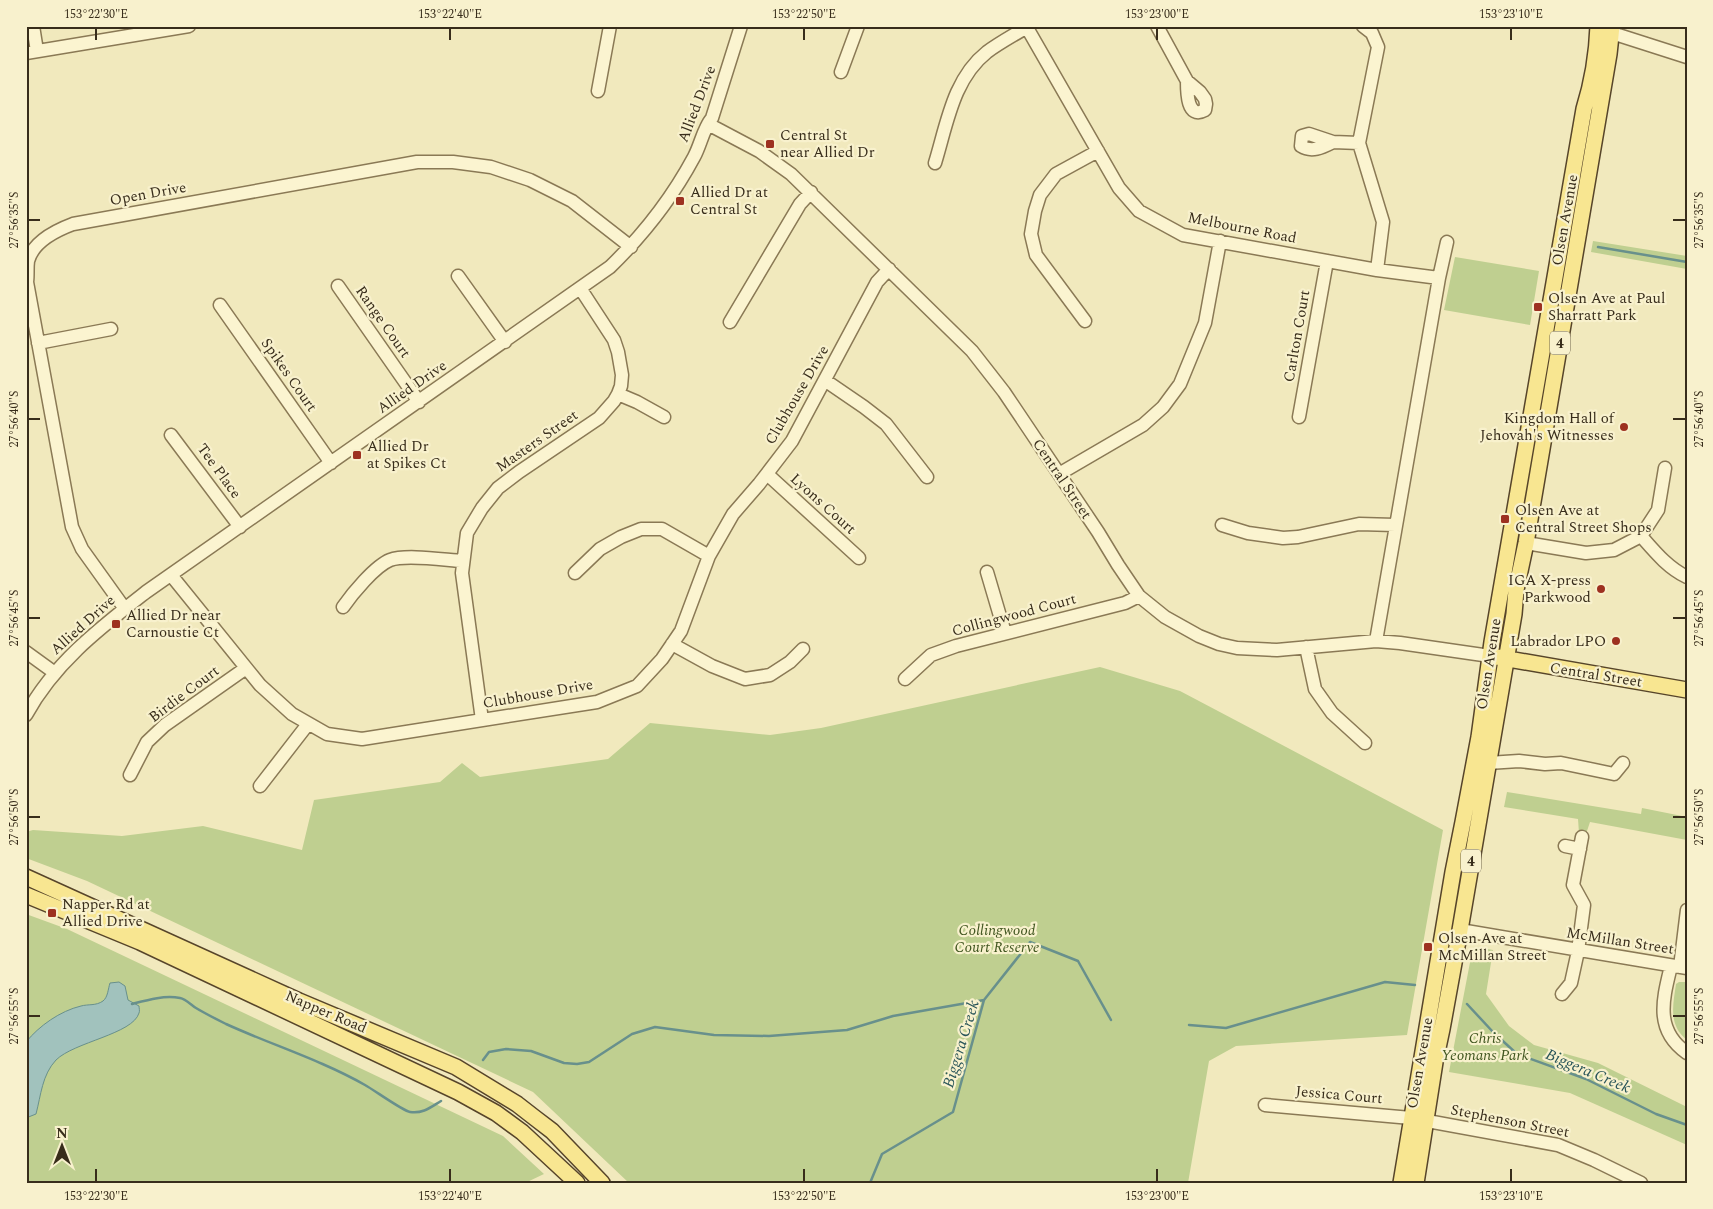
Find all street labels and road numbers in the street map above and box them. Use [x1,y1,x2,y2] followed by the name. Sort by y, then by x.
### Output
[672,62,722,146] street label: Allied Drive
[1546,173,1584,267] street label: Olsen Avenue
[108,176,188,212] street label: Open Drive
[1186,206,1298,250] street label: Melbourne Road
[350,281,416,363] street label: Range Court
[1278,288,1316,384] street label: Carlton Court
[1550,332,1570,354] road number: 4
[255,333,323,417] street label: Spikes Court
[759,341,835,449] street label: Clubhouse Drive
[372,354,452,420] street label: Allied Drive
[491,404,583,478] street label: Masters Street
[1026,434,1098,524] street label: Central Street
[191,439,247,503] street label: Tee Place
[785,468,861,540] street label: Lyons Court
[949,587,1079,643] street label: Collingwood Court
[45,589,121,661] street label: Allied Drive
[1470,617,1508,711] street label: Olsen Avenue
[1548,656,1644,694] street label: Central Street
[144,660,224,728] street label: Birdie Court
[481,673,595,715] street label: Clubhouse Drive
[1461,849,1481,872] road number: 4
[1565,921,1675,961] street label: McMillan Street
[281,984,371,1040] street label: Napper Road
[1401,1016,1439,1110] street label: Olsen Avenue
[1295,1080,1383,1110] street label: Jessica Court
[1449,1098,1571,1144] street label: Stephenson Street

